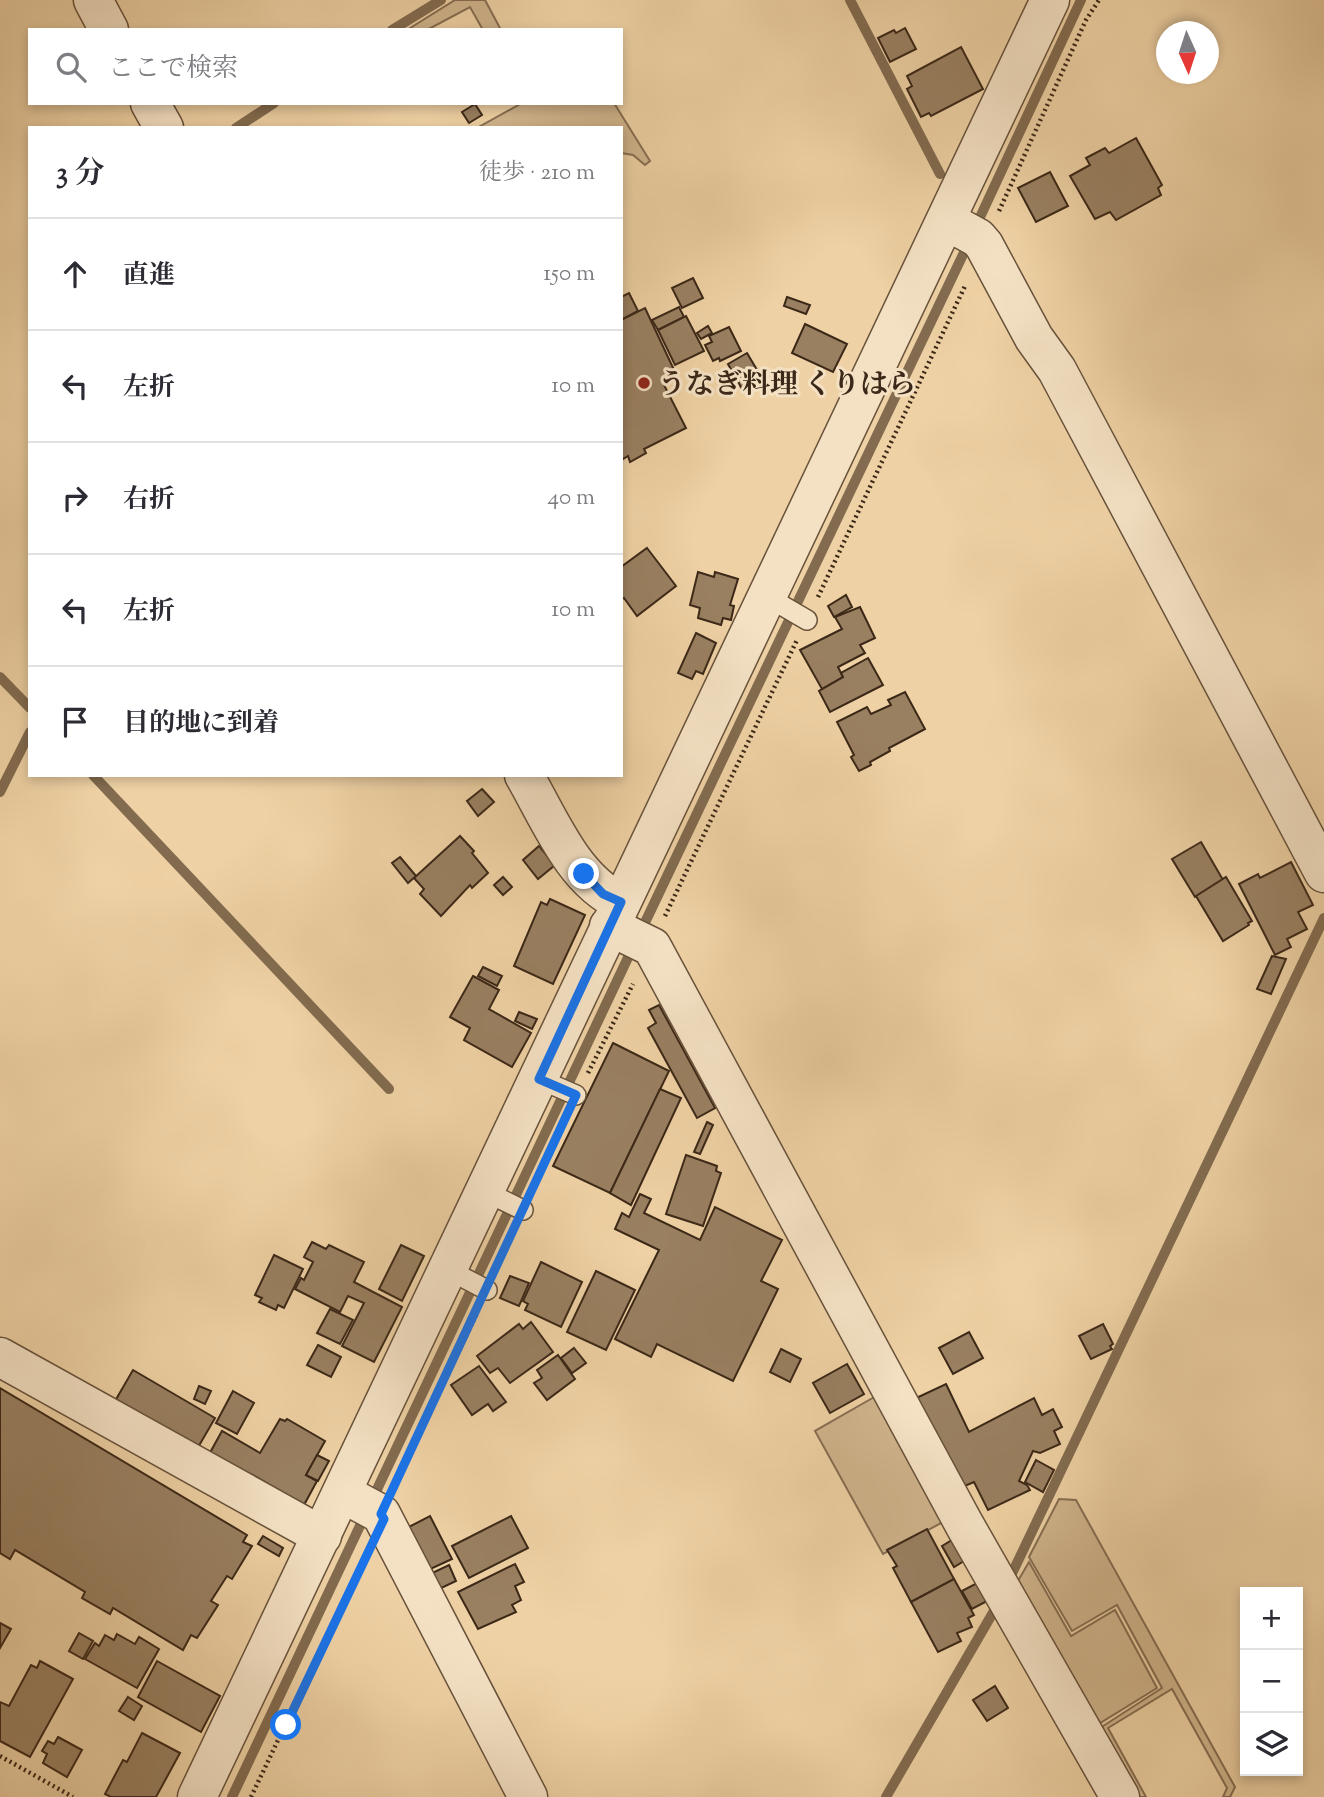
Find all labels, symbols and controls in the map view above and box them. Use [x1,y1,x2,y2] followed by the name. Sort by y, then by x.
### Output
[1156,21,1219,84] north arrow
[28,28,623,105] search box
[52,48,90,86] icon: search
[108,51,238,88] text: ここで検索
[56,153,105,196] text: 3 分
[479,157,595,190] text: 徒歩 · 210 m
[56,255,94,293] icon: ahead
[123,258,175,295] text: 直進
[543,258,595,291] text: 150 m
[658,366,916,406] place label: うなぎ料理 くりはら
[56,367,94,405] icon: left
[123,370,175,407] text: 左折
[551,370,595,403] text: 10 m
[636,375,652,391] marker: うなぎ料理 くりはら
[56,479,94,517] icon: right
[123,482,175,519] text: 右折
[548,482,595,515] text: 40 m
[56,591,94,629] icon: left
[123,594,175,631] text: 左折
[551,594,595,627] text: 10 m
[56,703,94,741] icon: arrive
[123,706,279,743] text: 目的地に到着
[568,858,599,889] route end
[1240,1587,1303,1776] map controls
[1240,1587,1303,1650] button: +
[1240,1650,1303,1713] button: −
[270,1709,301,1740] route start
[1240,1713,1303,1776] button: layers

